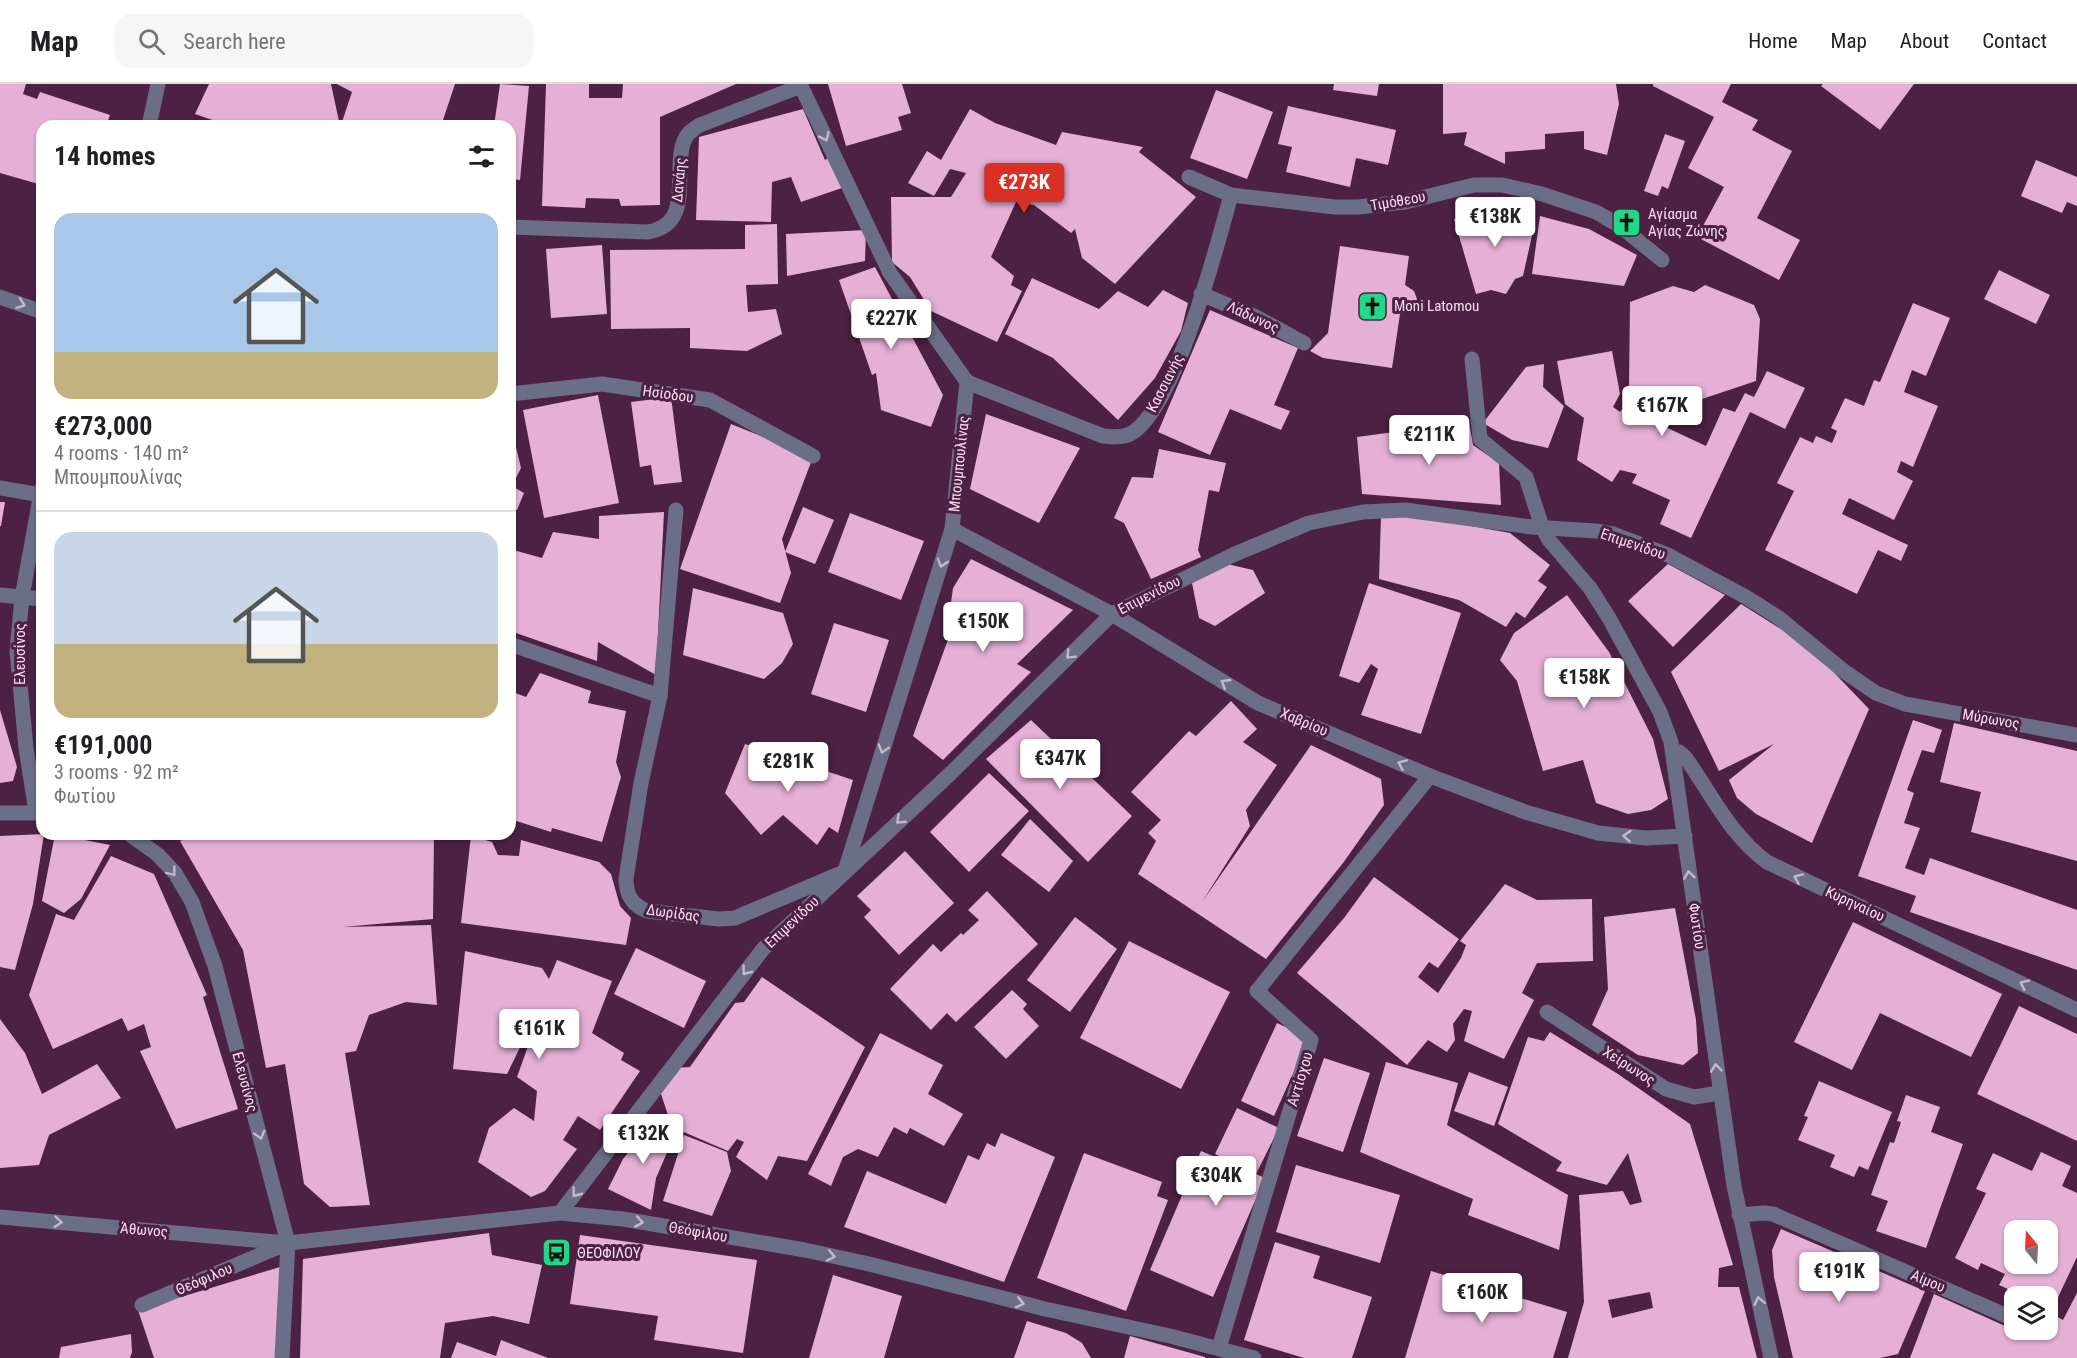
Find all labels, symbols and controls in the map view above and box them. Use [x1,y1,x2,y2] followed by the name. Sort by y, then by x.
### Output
[114,14,534,68] search box
[30,25,78,58] text: Map
[135,25,168,58] icon: search
[183,29,286,54] text: Search here
[1748,29,1798,53] text: Home
[1831,29,1867,53] text: Map
[1900,29,1949,53] text: About
[1982,29,2047,53] text: Contact
[818,130,830,141] one-way arrow
[465,140,498,173] icon: filters
[54,141,156,171] text: 14 homes
[668,157,690,203] street label: Δανάης
[982,163,1066,214] pin: €273K
[998,170,1050,194] text: €273K
[1369,187,1427,215] street label: Τιμόθεου
[1453,197,1537,248] pin: €138K
[1469,204,1521,228] text: €138K
[1648,205,1725,240] place label: Αγίασμα Αγίας Ζώνης
[1611,207,1643,239] church icon: Αγίασμα Αγίας Ζώνης
[222,252,330,360] icon: home
[1357,290,1389,322] church icon: Moni Latomou
[15,297,26,310] one-way arrow
[1224,297,1282,337] street label: Λάδωνος
[1394,297,1479,315] place label: Moni Latomou
[849,299,933,350] pin: €227K
[865,306,917,330] text: €227K
[1143,351,1187,415] street label: Κασσιανής
[641,382,695,406] street label: Ησίοδου
[1620,386,1704,437] pin: €167K
[1636,393,1688,417] text: €167K
[54,411,152,441] text: €273,000
[945,415,973,513] street label: Μπουμπουλίνας
[1387,415,1471,466] pin: €211K
[1403,422,1455,446] text: €211K
[54,441,189,465] text: 4 rooms · 140 m²
[54,465,183,489] text: Μπουμπουλίνας
[1598,525,1668,563] street label: Επιμενίδου
[937,557,949,568] one-way arrow
[222,571,330,679] icon: home
[1115,572,1183,618] street label: Επιμενίδου
[941,602,1025,653] pin: €150K
[957,609,1009,633] text: €150K
[11,623,29,685] street label: Ελευσίνος
[1067,648,1078,659] one-way arrow
[1542,658,1626,709] pin: €158K
[1558,665,1610,689] text: €158K
[1221,678,1231,690] one-way arrow
[1277,704,1331,740] street label: Χαβρίου
[1961,705,2021,733] street label: Μύρωνος
[54,730,152,760] text: €191,000
[1018,739,1102,790] pin: €347K
[746,742,830,793] pin: €281K
[878,743,891,754] one-way arrow
[1034,746,1086,770] text: €347K
[762,749,814,773] text: €281K
[1397,759,1408,771] one-way arrow
[54,760,179,784] text: 3 rooms · 92 m²
[54,784,116,808] text: Φωτίου
[896,813,907,824] one-way arrow
[1622,830,1631,843] one-way arrow
[165,865,176,876] one-way arrow
[1683,870,1696,879] one-way arrow
[1793,873,1804,885] one-way arrow
[1823,882,1887,926] street label: Κυρηναίου
[761,892,823,952] street label: Επιμενίδου
[645,900,701,926] street label: Δωρίδας
[1684,902,1710,950] street label: Φωτίου
[742,965,753,976] one-way arrow
[2020,980,2031,992] one-way arrow
[497,1009,581,1060] pin: €161K
[513,1016,565,1040] text: €161K
[1599,1042,1659,1090] street label: Χείρωνος
[228,1050,262,1114] street label: Ελευσίνος
[1283,1050,1317,1108] street label: Αντίοχου
[1711,1063,1723,1072] one-way arrow
[601,1114,685,1165] pin: €132K
[617,1121,669,1145] text: €132K
[252,1130,265,1140] one-way arrow
[1174,1156,1258,1207] pin: €304K
[1190,1163,1242,1187] text: €304K
[573,1186,584,1197] one-way arrow
[54,1215,63,1228] one-way arrow
[634,1215,644,1228] one-way arrow
[667,1218,729,1246] street label: Θεόφιλου
[120,1219,168,1241] street label: Άθωνος
[2004,1220,2058,1274] north arrow
[2004,1220,2058,1340] map controls
[540,1237,572,1269] bus stop icon: ΘΕΟΦΙΛΟΥ
[577,1244,641,1262] place label: ΘΕΟΦΙΛΟΥ
[826,1249,836,1262] one-way arrow
[1797,1252,1881,1303] pin: €191K
[173,1259,235,1299] street label: Θεόφιλου
[1813,1259,1865,1283] text: €191K
[1908,1266,1948,1296] street label: Αίμου
[1440,1273,1524,1324] pin: €160K
[1456,1280,1508,1304] text: €160K
[2004,1286,2058,1340] button: layers
[1015,1296,1025,1308] one-way arrow
[1753,1296,1766,1306] one-way arrow

